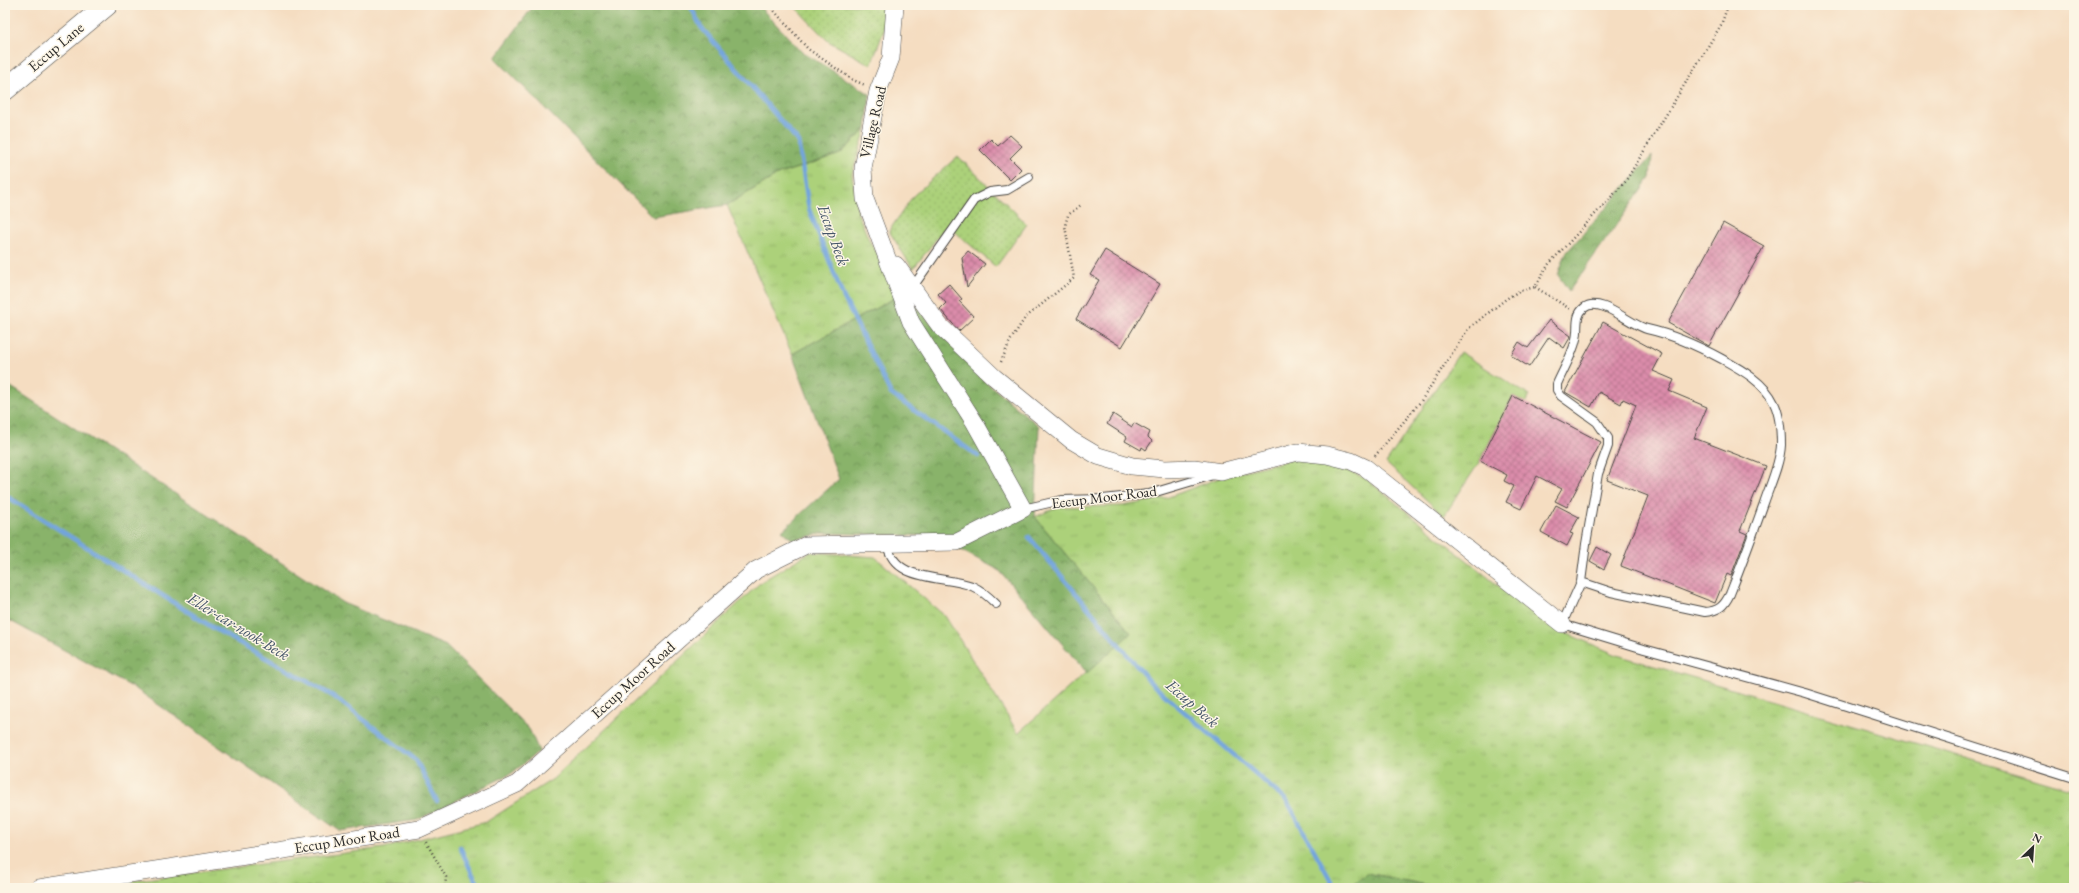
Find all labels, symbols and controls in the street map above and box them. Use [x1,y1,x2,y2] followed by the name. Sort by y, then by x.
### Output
[24,18,88,75] street label: Eccup Lane
[855,84,890,160] street label: Village Road
[812,201,855,269] water label: Eccup Beck
[1050,481,1158,512] street label: Eccup Moor Road
[183,587,294,665] water label: Eller-car-nook-Beck
[587,637,679,722] street label: Eccup Moor Road
[1161,674,1224,733] water label: Eccup Beck
[293,822,401,857] street label: Eccup Moor Road
[2013,827,2053,867] north arrow
[2030,830,2044,846] text: N

